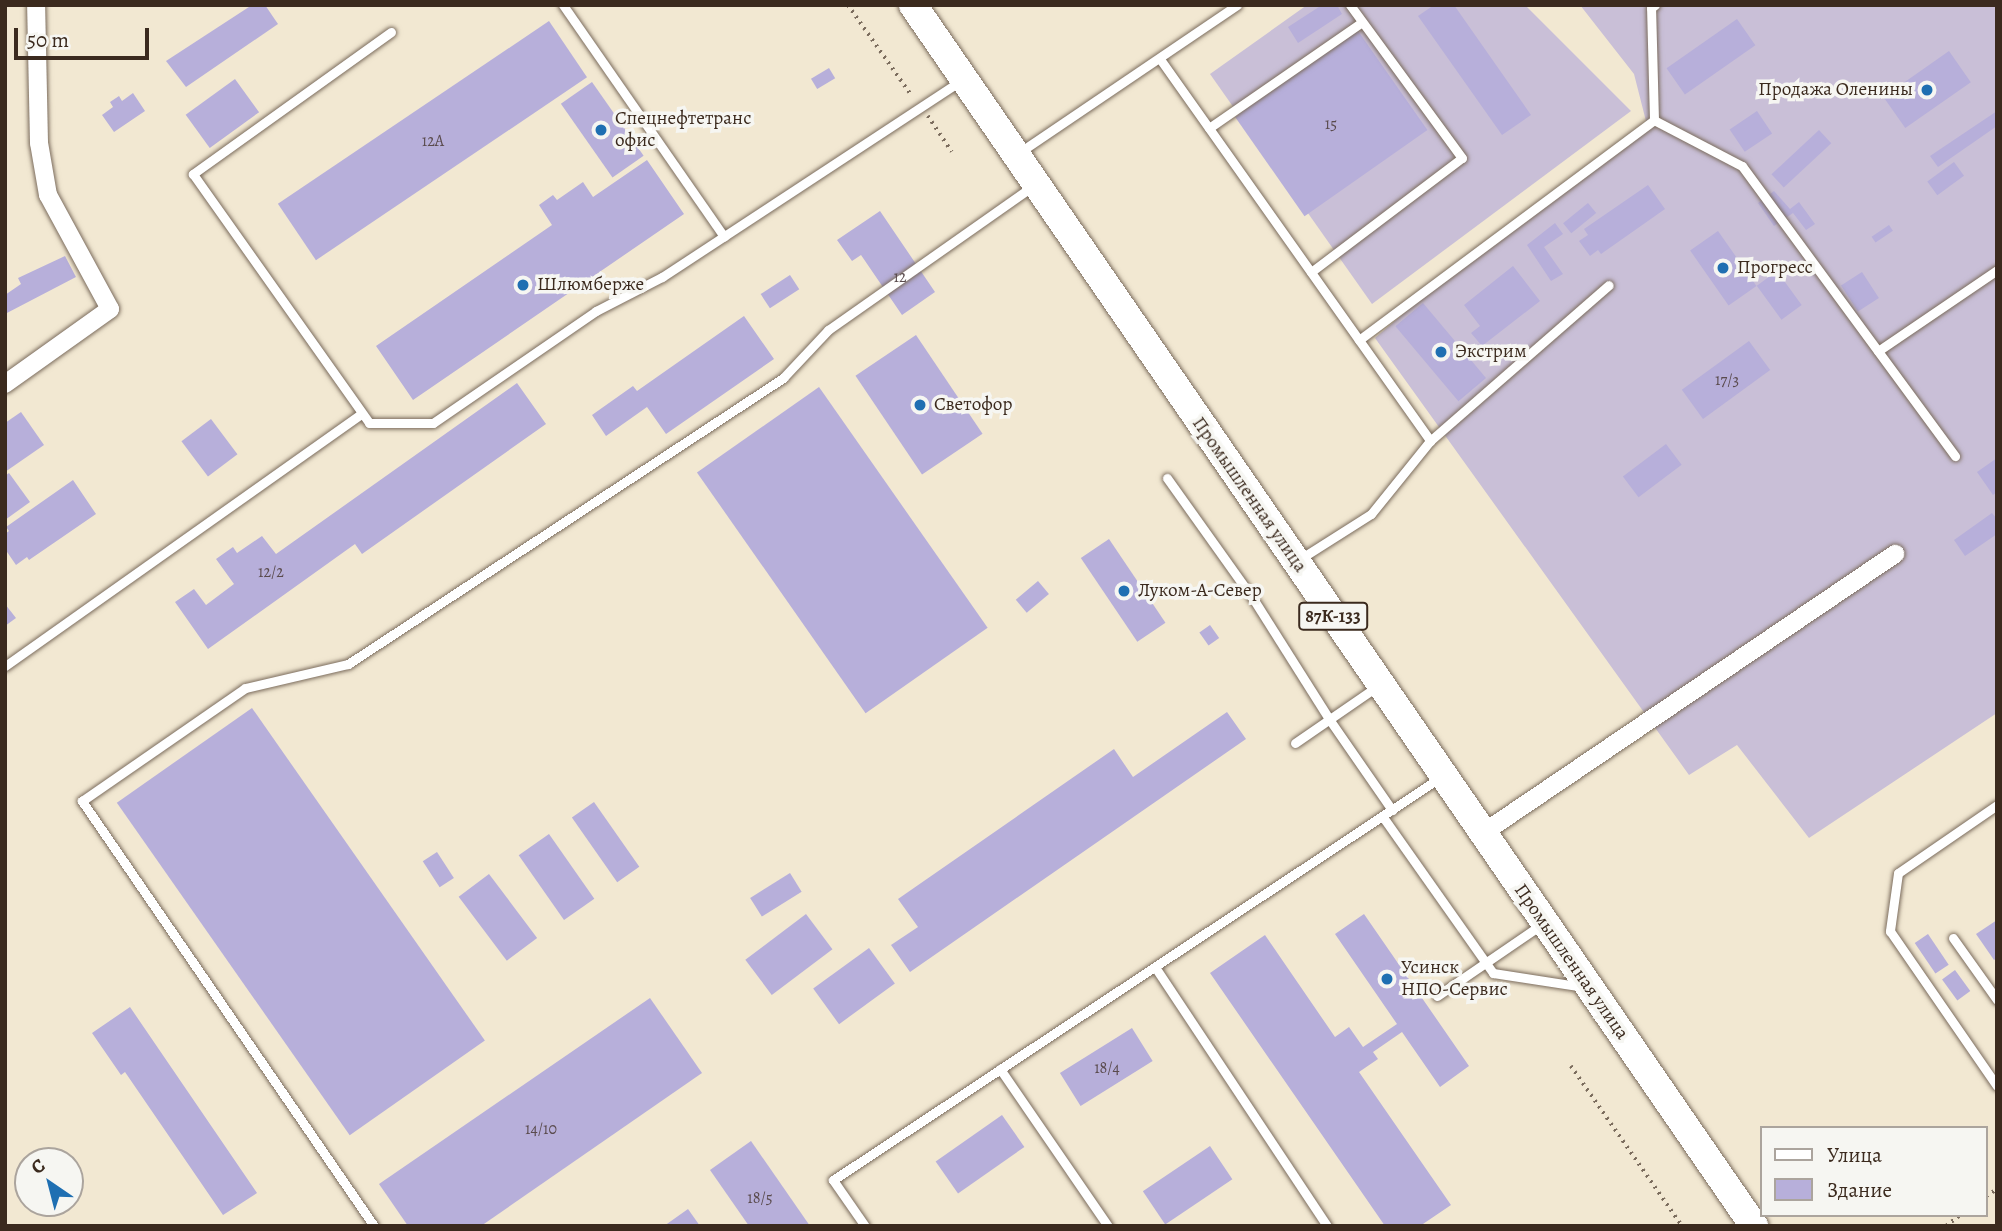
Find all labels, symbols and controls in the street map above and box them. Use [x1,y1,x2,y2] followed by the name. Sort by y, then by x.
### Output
[18,14,152,58] scale bar
[27,26,69,54] text: 50 m
[1758,79,1913,101] place label: Продажа Оленины
[1919,82,1935,98] marker: Продажа Оленины
[615,108,751,152] place label: Спецнефтетранс офис
[1325,114,1337,134] house number: 15
[593,122,609,138] marker: Спецнефтетранс офис
[422,131,444,151] house number: 12А
[1737,257,1813,279] place label: Прогресс
[1715,260,1731,276] marker: Прогресс
[893,267,907,287] house number: 12
[537,274,644,296] place label: Шлюмберже
[515,277,531,293] marker: Шлюмберже
[1455,341,1527,363] place label: Экстрим
[1433,344,1449,360] marker: Экстрим
[1715,370,1739,390] house number: 17/3
[934,394,1012,416] place label: Светофор
[912,397,928,413] marker: Светофор
[1187,413,1311,577] street label: Промышленная улица
[258,562,284,582] house number: 12/2
[1138,580,1262,602] place label: Луком-А-Север
[1116,583,1132,599] marker: Луком-А-Север
[1298,602,1368,630] road number: 87К-133
[1509,880,1633,1044] street label: Промышленная улица
[1401,957,1508,1001] place label: Усинск НПО-Сервис
[1379,971,1395,987] marker: Усинск НПО-Сервис
[1094,1058,1120,1078] house number: 18/4
[525,1119,557,1139] house number: 14/10
[1760,1126,1988,1217] legend
[1827,1141,1882,1169] text: Улица
[14,1147,84,1217] north arrow
[26,1152,50,1180] text: С
[1827,1176,1892,1204] text: Здание
[747,1188,773,1208] house number: 18/5

